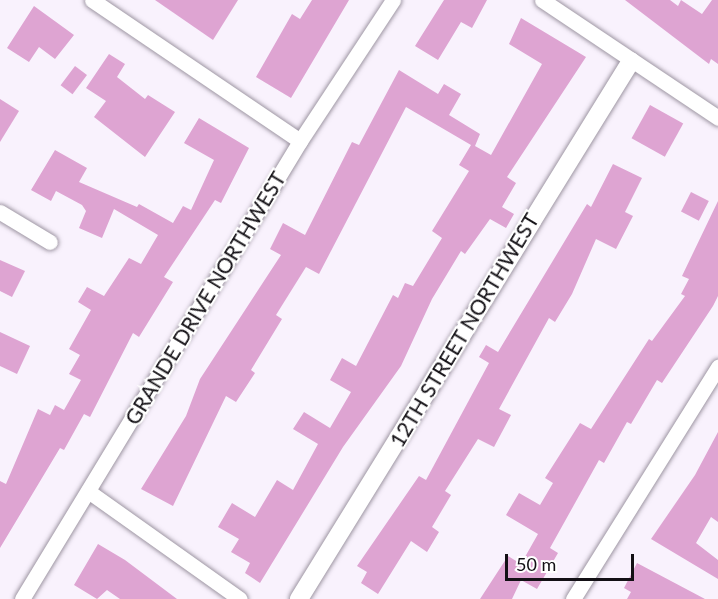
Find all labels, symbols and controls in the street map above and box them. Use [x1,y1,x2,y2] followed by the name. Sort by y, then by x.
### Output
[119,167,291,429] street label: GRANDE DRIVE NORTHWEST
[384,208,544,452] street label: 12TH STREET NORTHWEST
[508,542,637,580] scale bar
[516,553,556,575] text: 50 m

